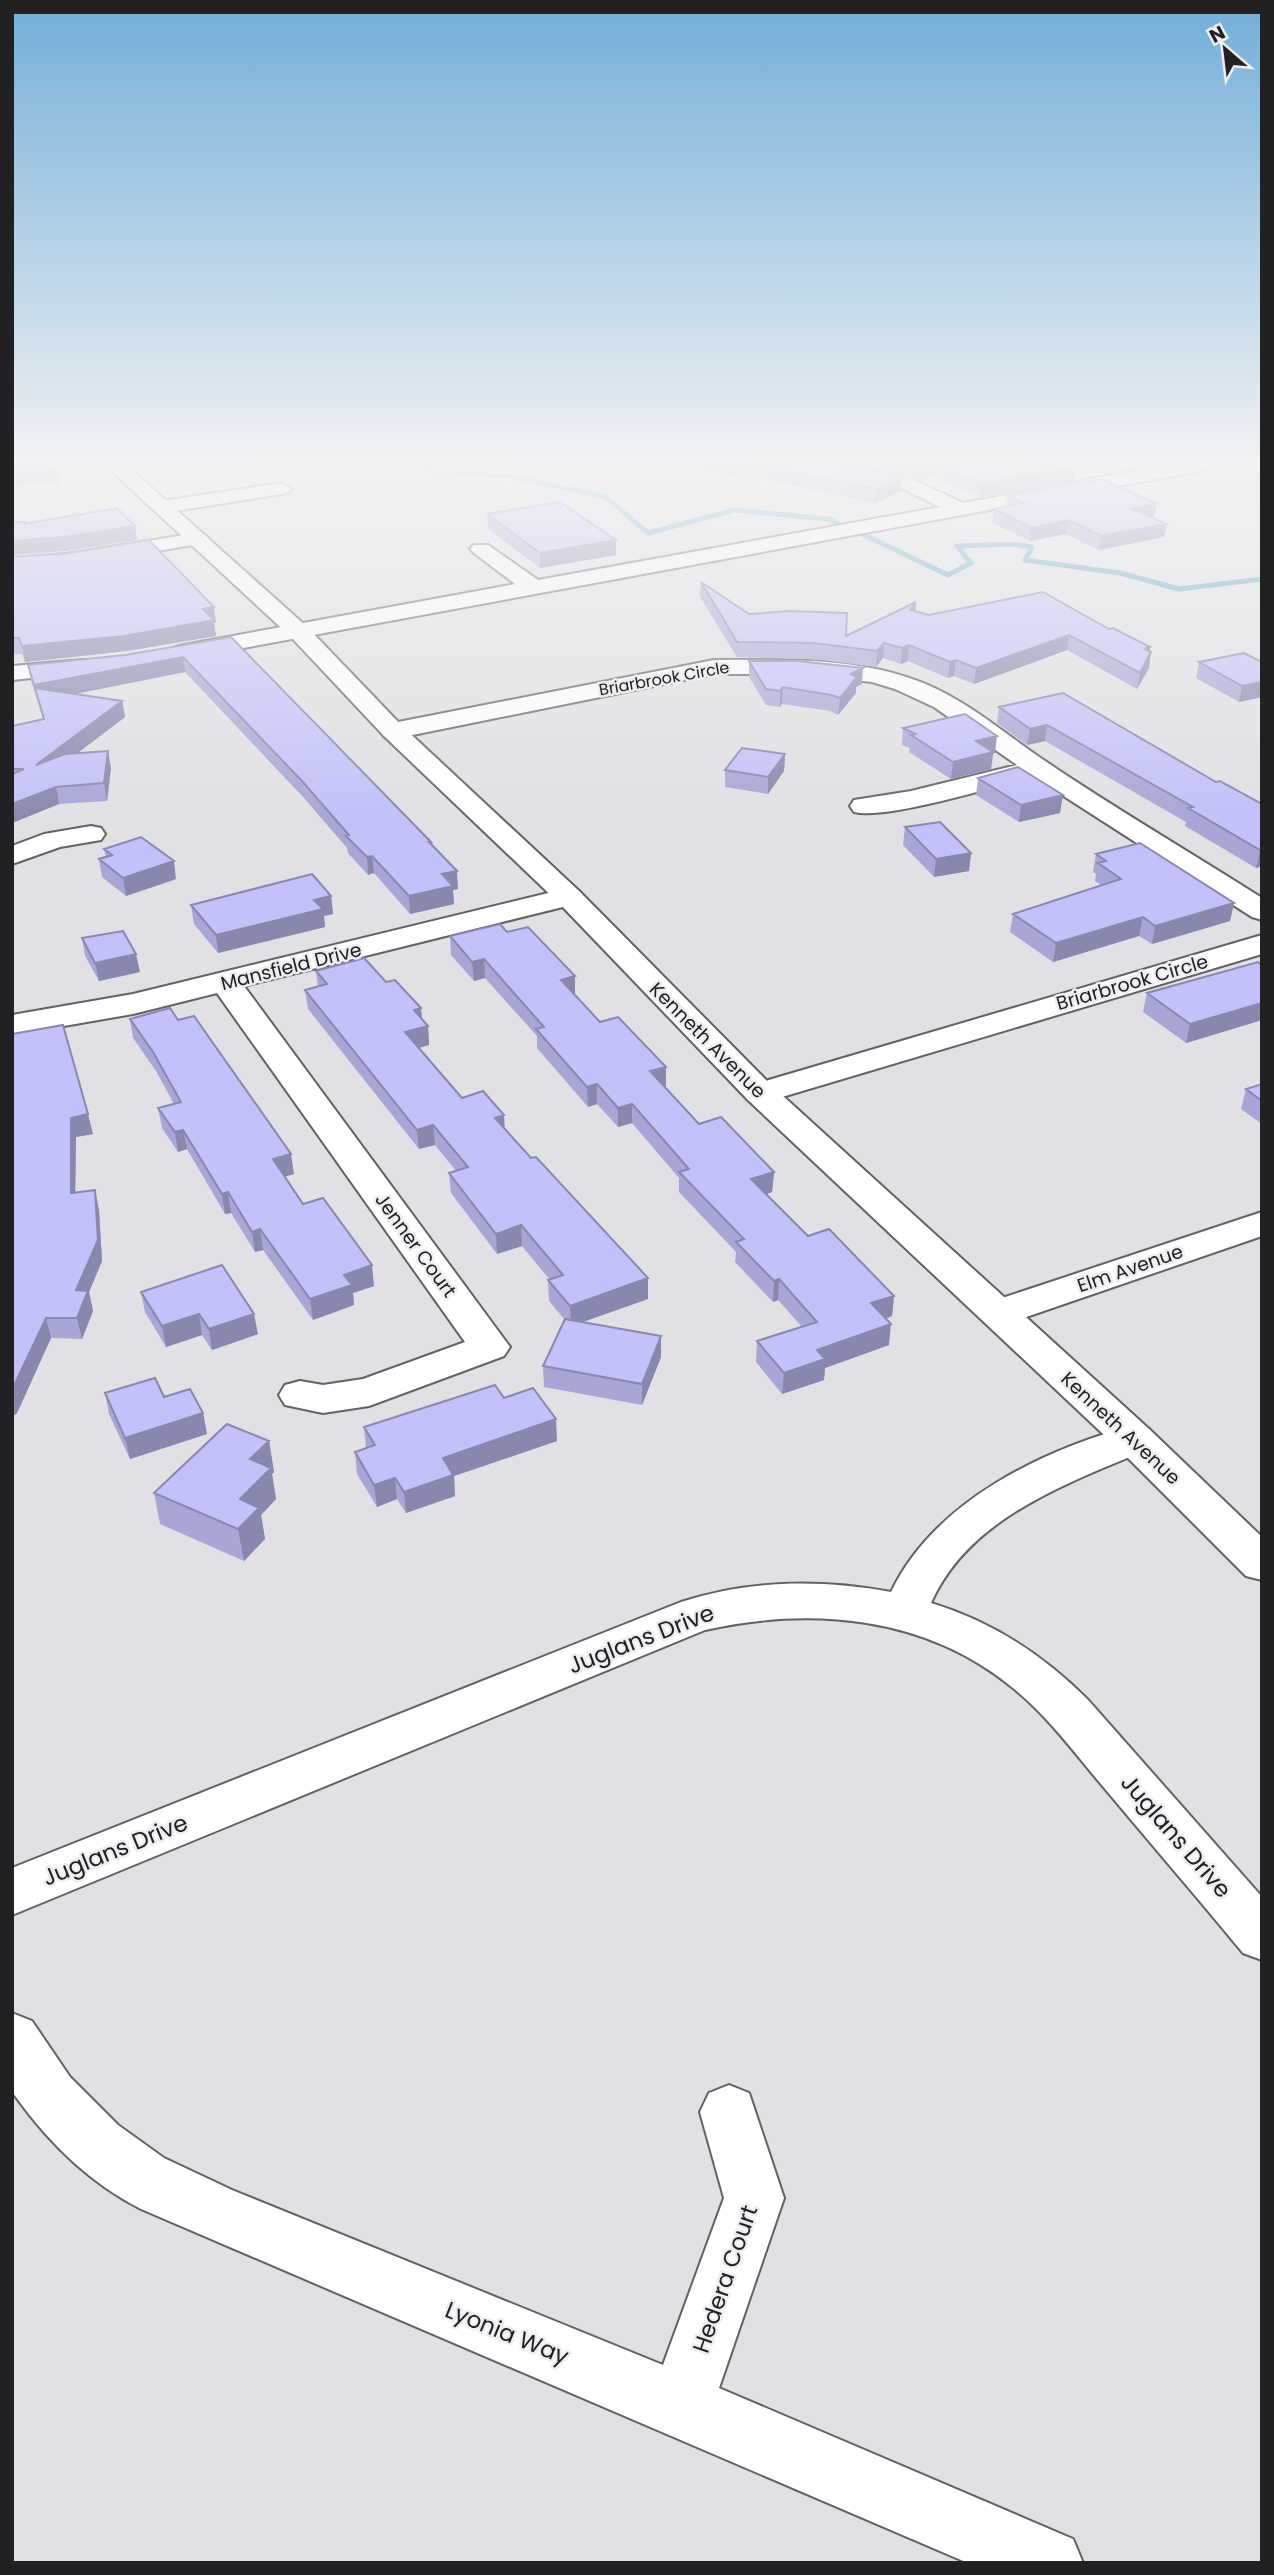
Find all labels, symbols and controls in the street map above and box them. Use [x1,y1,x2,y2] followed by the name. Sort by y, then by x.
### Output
[1190,14,1260,84] north arrow
[1205,19,1230,50] text: N
[597,656,731,701] street label: Briarbrook Circle
[218,936,364,997] street label: Mansfield Drive
[1053,948,1211,1017] street label: Briarbrook Circle
[643,976,772,1105] street label: Kenneth Avenue
[368,1188,463,1303] street label: Jenner Court
[1074,1238,1187,1299] street label: Elm Avenue
[1055,1366,1186,1491] street label: Kenneth Avenue
[563,1596,719,1682] street label: Juglans Drive
[1113,1767,1239,1905] street label: Juglans Drive
[38,1806,192,1894] street label: Juglans Drive
[685,2201,765,2357] street label: Hedera Court
[440,2294,574,2372] street label: Lyonia Way

